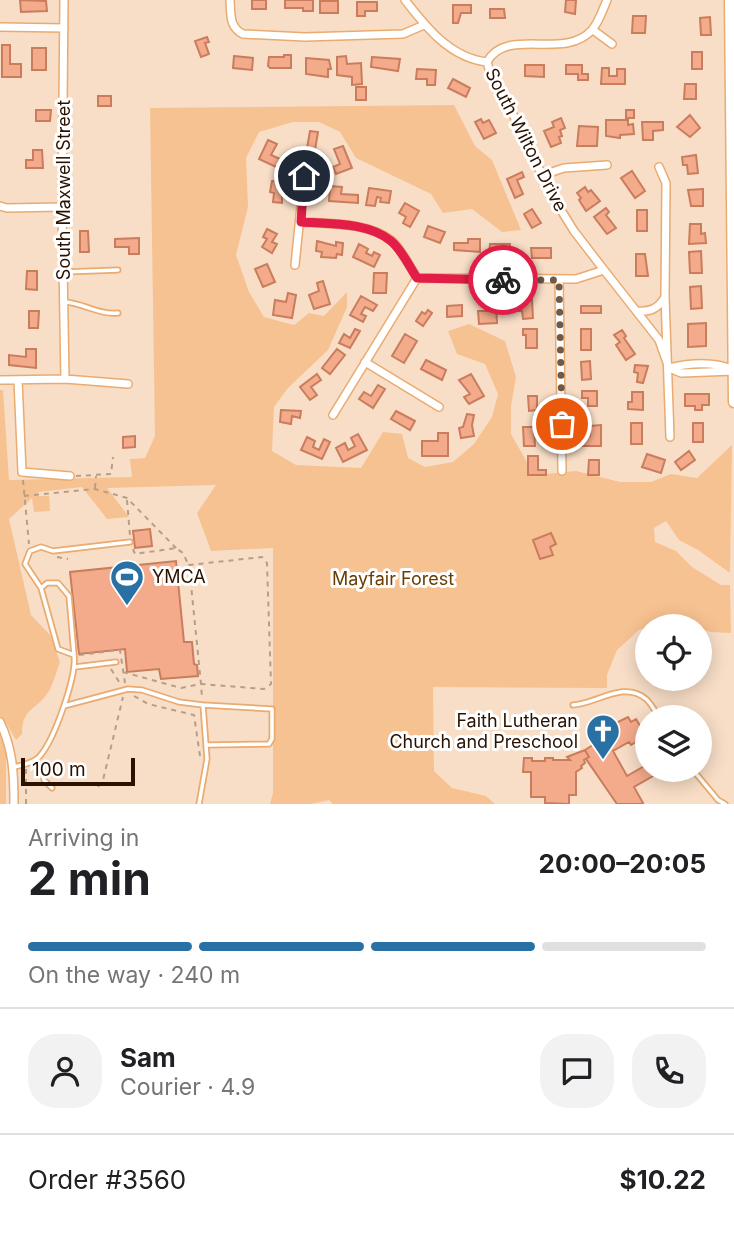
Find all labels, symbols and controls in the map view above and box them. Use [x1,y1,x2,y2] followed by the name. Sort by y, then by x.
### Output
[481,65,572,215] street label: South Wilton Drive
[53,100,74,280] street label: South Maxwell Street
[274,146,334,206] pin
[285,157,323,195] icon: home
[468,245,538,315] courier
[484,261,522,299] icon: bike
[532,394,592,454] pin
[543,405,581,443] icon: bag
[108,558,146,607] sports icon: YMCA
[152,566,206,587] place label: YMCA
[332,568,454,589] park label: Mayfair Forest
[635,614,712,782] map controls
[635,614,712,691] button: locate
[635,705,712,782] button: layers
[389,710,578,752] place label: Faith Lutheran Church and Preschool
[584,712,622,761] church icon: Faith Lutheran Church and Preschool
[21,755,135,787] scale bar
[32,758,86,781] text: 100 m
[28,824,139,852] text: Arriving in
[539,848,706,879] text: 20:00–20:05
[28,850,151,906] text: 2 min
[28,961,240,989] text: On the way · 240 m
[28,1034,102,1108] button: person
[540,1034,614,1108] button: chat
[632,1034,706,1108] button: phone
[120,1042,176,1073] text: Sam
[120,1073,255,1101] text: Courier · 4.9
[28,1164,186,1195] text: Order #3560
[620,1164,706,1195] text: $10.22

